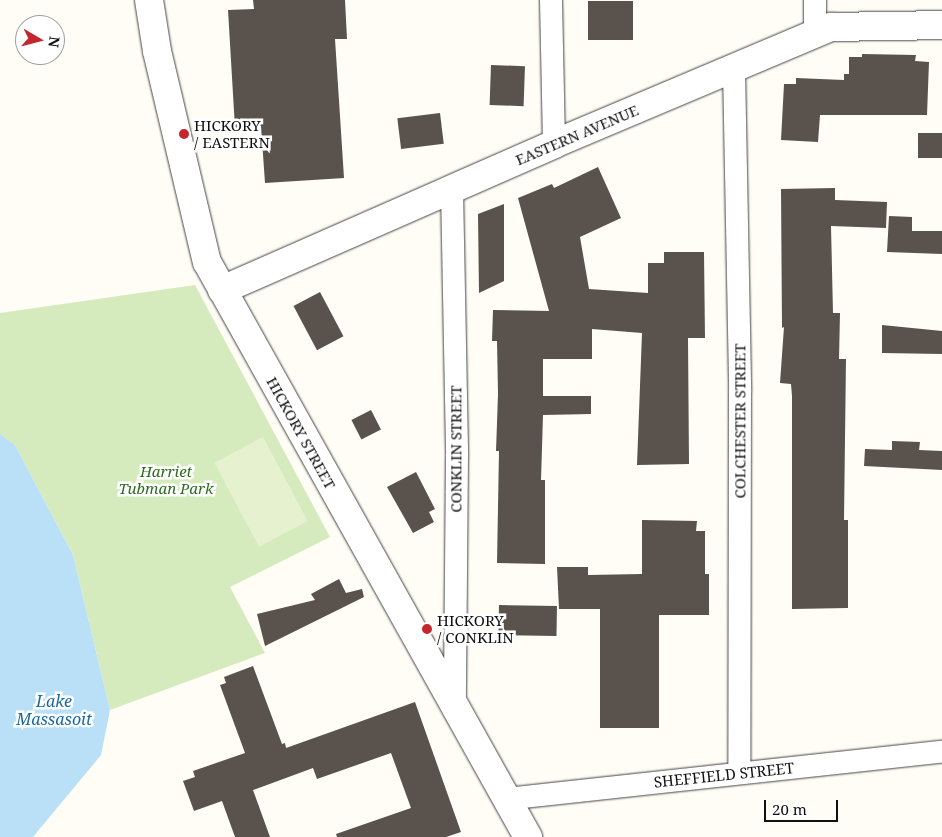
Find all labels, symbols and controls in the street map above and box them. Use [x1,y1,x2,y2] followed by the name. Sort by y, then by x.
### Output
[15,15,65,65] north arrow
[44,35,65,49] text: N
[513,101,641,169] street label: EASTERN AVENUE
[194,116,270,151] place label: HICKORY / EASTERN
[178,128,190,140] marker: HICKORY / EASTERN
[731,343,749,499] street label: COLCHESTER STREET
[263,374,339,492] street label: HICKORY STREET
[447,385,465,513] street label: CONKLIN STREET
[118,462,214,497] park label: Harriet Tubman Park
[437,611,514,646] place label: HICKORY / CONKLIN
[421,623,433,635] marker: HICKORY / CONKLIN
[16,691,92,729] water label: Lake Massasoit
[653,759,795,791] street label: SHEFFIELD STREET
[767,790,841,822] scale bar
[772,799,807,819] text: 20 m

